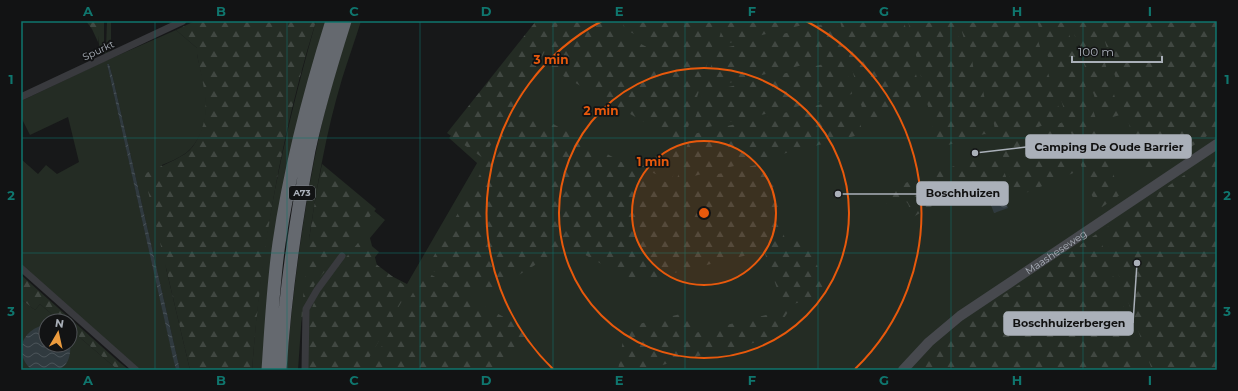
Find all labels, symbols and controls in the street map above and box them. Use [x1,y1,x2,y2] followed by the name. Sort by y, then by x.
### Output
[82,3,94,19] text: A
[216,3,226,19] text: B
[349,3,359,19] text: C
[481,3,492,19] text: D
[615,3,624,19] text: E
[748,3,756,19] text: F
[879,3,889,19] text: G
[1012,3,1022,19] text: H
[1148,3,1152,19] text: I
[80,37,116,63] street label: Spurkt
[1072,38,1162,64] scale bar
[1078,44,1114,59] text: 100 m
[533,52,569,67] text: 3 min
[8,71,14,87] text: 1
[1224,71,1230,87] text: 1
[584,103,618,118] text: 2 min
[1026,135,1191,158] callout: Camping De Oude Barrier
[1035,140,1184,154] text: Camping De Oude Barrier
[637,154,669,169] text: 1 min
[917,182,1008,205] callout: Boschhuizen
[289,186,315,200] road number: A73
[926,186,1000,200] text: Boschhuizen
[7,187,15,203] text: 2
[1223,187,1231,203] text: 2
[697,206,711,220] centre of rings
[1023,227,1089,278] street label: Maasheseweg
[6,303,15,319] text: 3
[1222,303,1231,319] text: 3
[1004,312,1133,335] callout: Boschhuizerbergen
[38,313,78,353] north arrow
[54,316,65,331] text: N
[1013,316,1125,330] text: Boschhuizerbergen
[82,372,94,388] text: A
[216,372,226,388] text: B
[349,372,359,388] text: C
[481,372,492,388] text: D
[615,372,624,388] text: E
[748,372,756,388] text: F
[879,372,889,388] text: G
[1012,372,1022,388] text: H
[1148,372,1152,388] text: I

